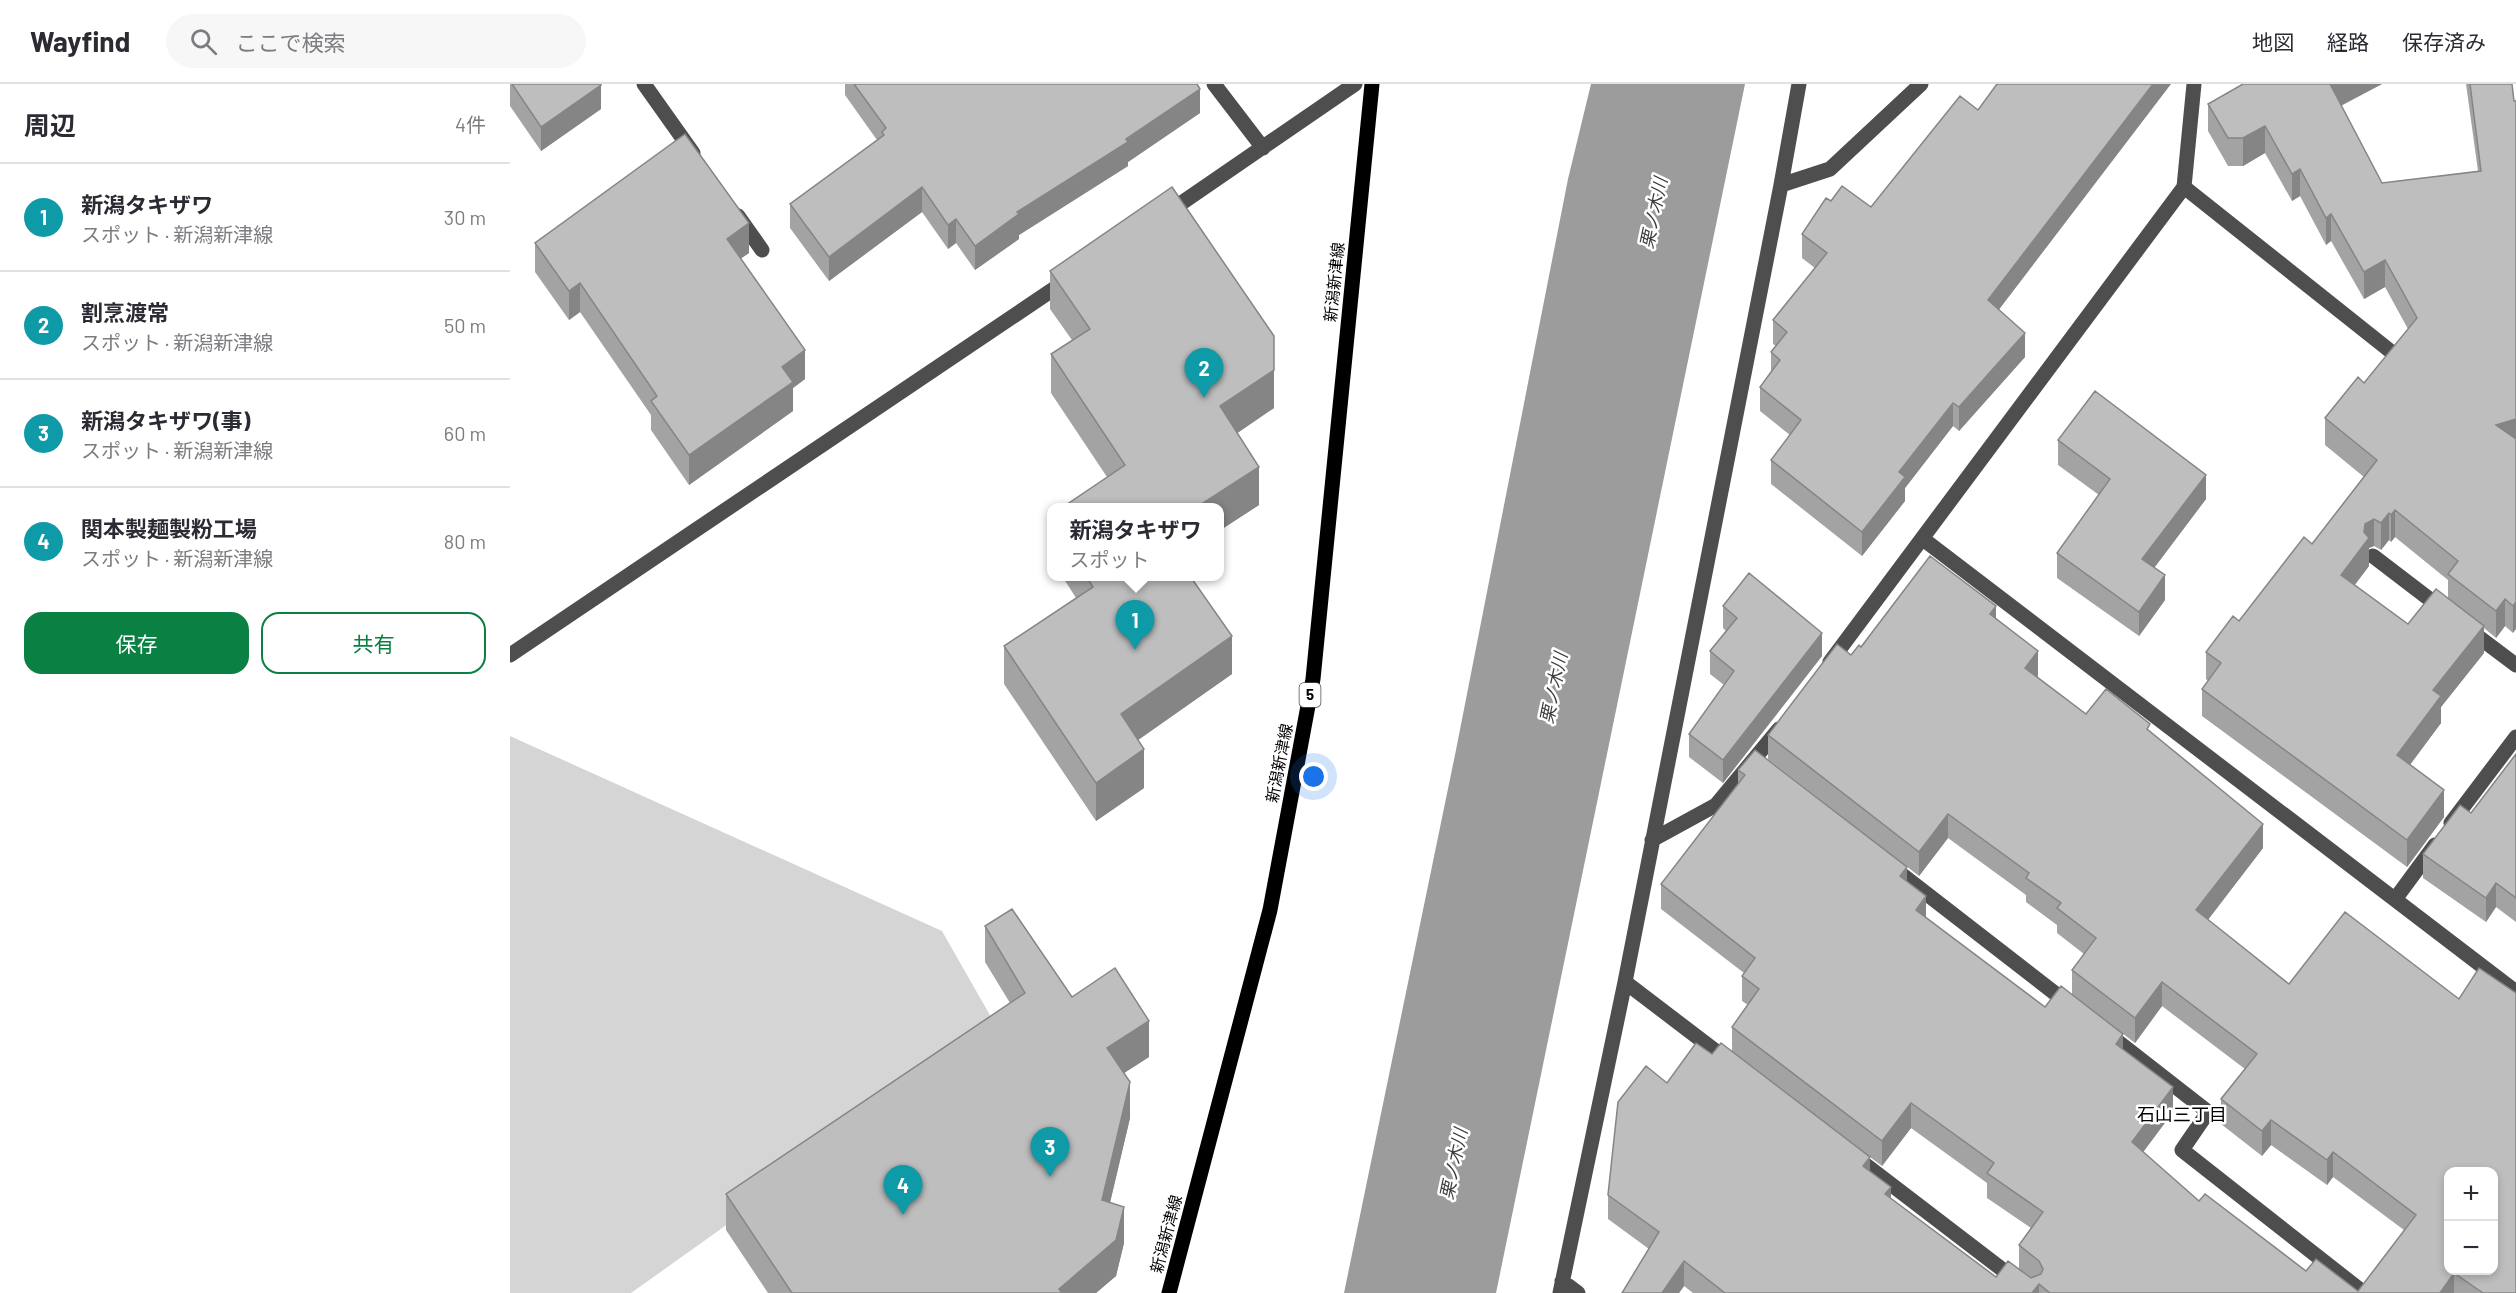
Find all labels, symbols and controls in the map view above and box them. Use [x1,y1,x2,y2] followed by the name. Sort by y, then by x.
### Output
[166,14,586,68] search box
[30,24,130,58] text: Wayfind
[187,25,220,58] icon: search
[235,29,345,55] text: ここで検索
[2252,29,2294,54] text: 地図
[2327,29,2369,54] text: 経路
[2402,29,2486,54] text: 保存済み
[24,109,76,140] text: 周辺
[455,112,486,136] text: 4件
[1635,173,1672,250] water label: 栗ノ木川
[81,191,213,217] text: 新潟タキザワ
[40,205,47,229] text: 1
[444,205,486,229] text: 30 m
[81,222,273,246] text: スポット · 新潟新津線
[1320,241,1347,323] street label: 新潟新津線
[81,299,169,325] text: 割烹渡常
[38,313,49,337] text: 2
[444,313,486,337] text: 50 m
[81,330,273,354] text: スポット · 新潟新津線
[1184,348,1224,398] pin: 2
[81,407,250,433] text: 新潟タキザワ(事)
[38,421,49,445] text: 3
[444,421,486,445] text: 60 m
[81,438,273,462] text: スポット · 新潟新津線
[1047,503,1224,581] popup
[81,515,257,541] text: 関本製麺製粉工場
[1069,516,1202,542] text: 新潟タキザワ
[37,529,50,553] text: 4
[444,529,486,553] text: 80 m
[81,546,273,570] text: スポット · 新潟新津線
[1069,547,1149,571] text: スポット
[1116,600,1154,650] pin: 1
[24,612,249,674] button: 保存
[261,612,486,674] button: 共有
[1535,648,1572,725] water label: 栗ノ木川
[1300,683,1320,707] road number: 5
[1262,722,1295,804] street label: 新潟新津線
[1299,762,1328,791] your location
[2137,1103,2227,1125] district label: 石山三丁目
[1435,1124,1472,1201] water label: 栗ノ木川
[1030,1128,1070,1177] pin: 3
[884,1166,922,1215] pin: 4
[2444,1167,2498,1275] map controls
[2444,1167,2498,1221] button: +
[1146,1193,1185,1275] street label: 新潟新津線
[2444,1221,2498,1275] button: −

